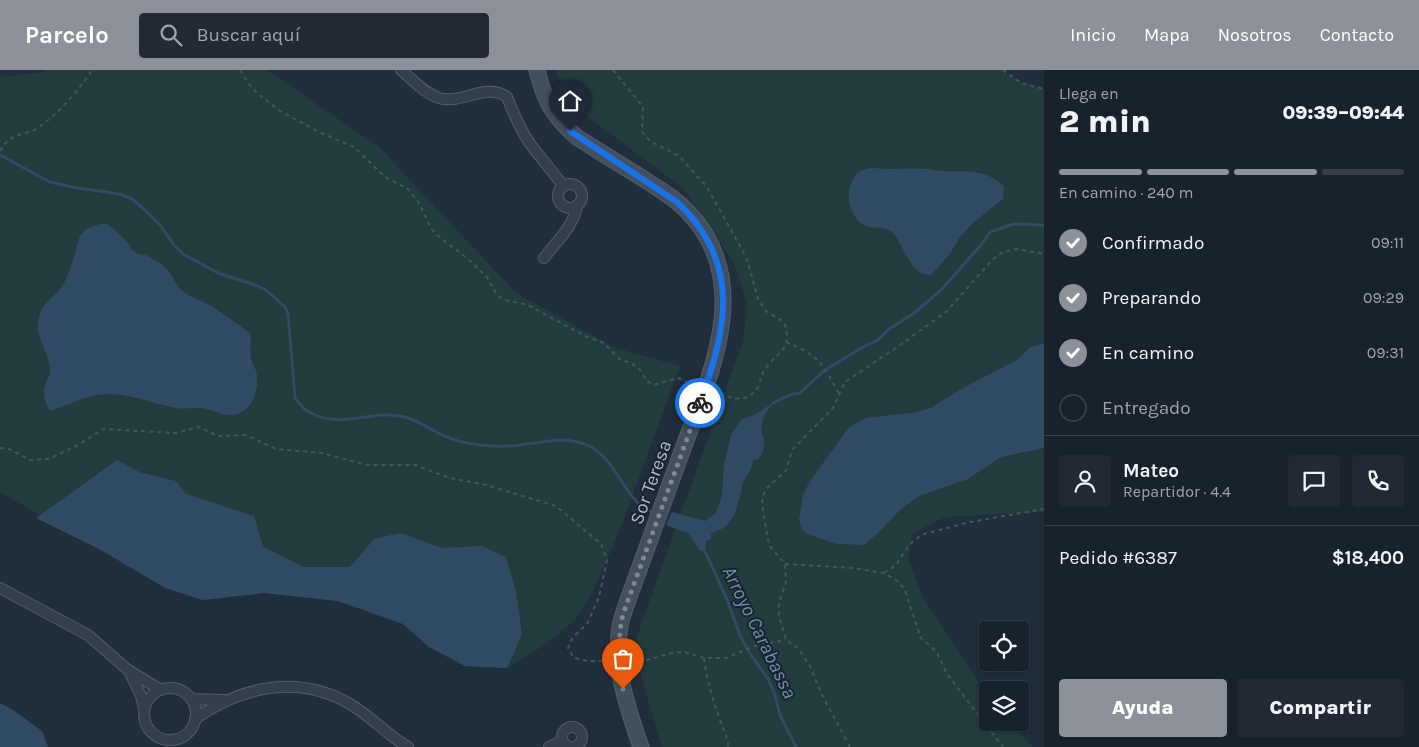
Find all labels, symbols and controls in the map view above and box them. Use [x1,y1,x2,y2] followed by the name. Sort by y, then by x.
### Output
[139,13,489,58] search box
[25,21,109,49] text: Parcelo
[157,21,185,49] icon: search
[197,24,300,46] text: Buscar aquí
[1070,24,1116,46] text: Inicio
[1144,24,1190,46] text: Mapa
[1218,24,1292,46] text: Nosotros
[1320,24,1394,46] text: Contacto
[549,80,591,131] pin
[1059,84,1119,103] text: Llega en
[556,87,584,115] icon: home
[1283,102,1404,124] text: 09:39–09:44
[1059,103,1151,140] text: 2 min
[1059,183,1194,202] text: En camino · 240 m
[1059,229,1087,257] icon: check
[1102,232,1204,254] text: Confirmado
[1371,233,1404,252] text: 09:11
[1059,284,1087,312] icon: check
[1102,287,1201,309] text: Preparando
[1363,288,1404,307] text: 09:29
[1059,339,1087,367] icon: check
[1102,342,1194,364] text: En camino
[1367,343,1404,362] text: 09:31
[675,378,725,428] courier
[686,389,714,417] icon: bike
[1102,397,1191,419] text: Entregado
[626,437,676,528] street label: Sor Teresa
[1059,455,1111,507] button: person
[1288,455,1340,507] button: chat
[1352,455,1404,507] button: phone
[1123,460,1179,482] text: Mateo
[1123,482,1231,501] text: Repartidor · 4.4
[1059,547,1177,569] text: Pedido #6387
[1332,547,1404,569] text: $18,400
[718,562,802,702] water label: Arroyo Carabassa
[979,621,1029,731] map controls
[979,621,1029,671] button: locate
[602,638,644,689] pin
[609,645,637,673] icon: bag
[1059,679,1227,737] button: Ayuda
[1237,679,1404,737] button: Compartir
[979,681,1029,731] button: layers

